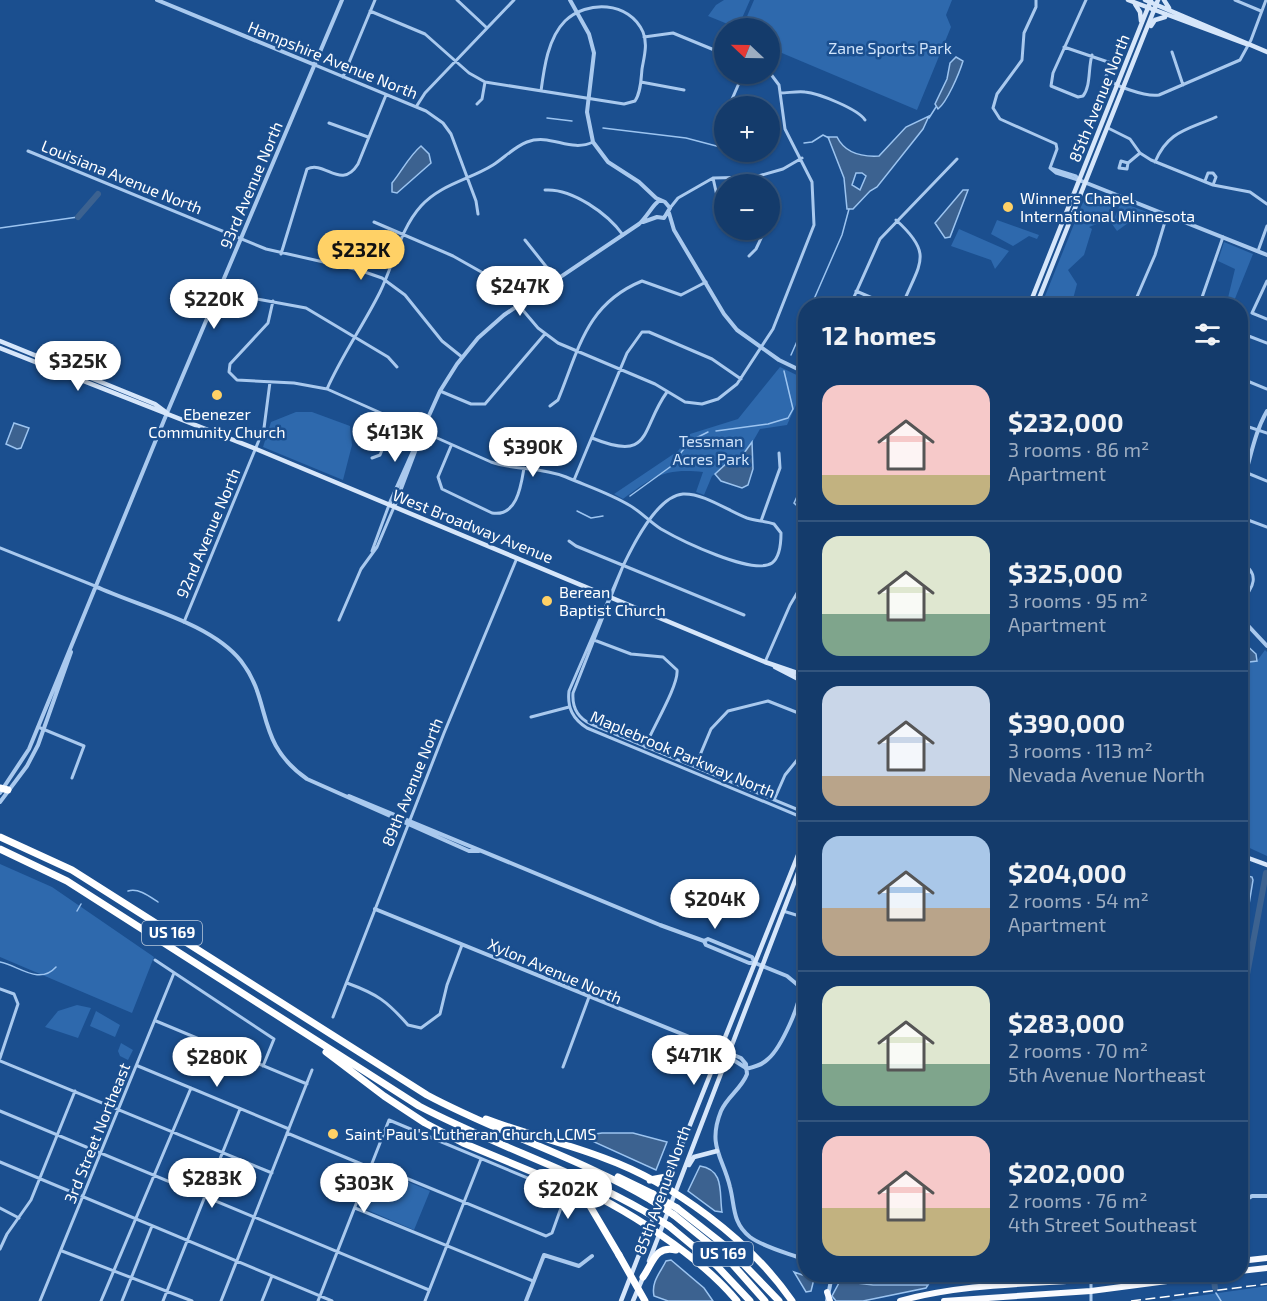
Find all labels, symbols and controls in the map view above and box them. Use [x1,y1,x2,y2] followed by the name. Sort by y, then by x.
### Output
[245,17,421,102] street label: Hampshire Avenue North
[714,18,780,84] north arrow
[714,18,780,240] map controls
[1064,31,1133,165] street label: 85th Avenue North
[828,38,952,57] park label: Zane Sports Park
[714,96,780,162] button: +
[215,118,286,251] street label: 93rd Avenue North
[39,136,205,218] street label: Louisiana Avenue North
[714,174,780,240] button: −
[1020,188,1195,225] place label: Winners Chapel International Minnesota
[1001,200,1015,214] marker: Winners Chapel International Minnesota
[319,230,403,281] pin: $232K
[332,237,390,261] text: $232K
[478,266,562,317] pin: $247K
[490,273,550,297] text: $247K
[172,279,256,330] pin: $220K
[184,286,244,310] text: $220K
[1191,318,1224,351] icon: filters
[822,319,936,350] text: 12 homes
[36,341,120,392] pin: $325K
[49,348,107,372] text: $325K
[210,388,224,402] marker: Ebenezer Community Church
[148,404,286,441] place label: Ebenezer Community Church
[1008,406,1124,437] text: $232,000
[870,409,942,481] icon: home
[353,412,437,463] pin: $413K
[367,419,424,443] text: $413K
[491,427,575,478] pin: $390K
[673,431,750,468] park label: Tessman Acres Park
[503,434,563,458] text: $390K
[1008,437,1149,461] text: 3 rooms · 86 m²
[1008,461,1106,485] text: Apartment
[172,465,243,601] street label: 92nd Avenue North
[390,485,556,566] street label: West Broadway Avenue
[1008,557,1123,588] text: $325,000
[870,560,942,632] icon: home
[559,582,666,619] place label: Berean Baptist Church
[1008,588,1148,612] text: 3 rooms · 95 m²
[540,594,554,608] marker: Berean Baptist Church
[1008,612,1106,636] text: Apartment
[588,706,778,801] street label: Maplebrook Parkway North
[1008,707,1125,738] text: $390,000
[870,710,942,782] icon: home
[377,715,446,849] street label: 89th Avenue North
[1008,738,1153,762] text: 3 rooms · 113 m²
[1008,762,1205,786] text: Nevada Avenue North
[1008,857,1127,888] text: $204,000
[870,860,942,932] icon: home
[673,879,757,930] pin: $204K
[684,886,746,910] text: $204K
[1008,888,1149,912] text: 2 rooms · 54 m²
[1008,912,1106,936] text: Apartment
[142,921,202,945] road number: US 169
[485,934,625,1007] street label: Xylon Avenue North
[1008,1007,1125,1038] text: $283,000
[870,1010,942,1082] icon: home
[652,1035,736,1086] pin: $471K
[175,1037,259,1088] pin: $280K
[1008,1038,1148,1062] text: 2 rooms · 70 m²
[666,1042,722,1066] text: $471K
[187,1044,247,1068] text: $280K
[60,1060,133,1206] street label: 3rd Street Northeast
[1008,1062,1206,1086] text: 5th Avenue Northeast
[629,1123,694,1257] street label: 85th Avenue North
[345,1124,596,1143] place label: Saint Paul's Lutheran Church LCMS
[326,1127,340,1141] marker: Saint Paul's Lutheran Church LCMS
[1008,1157,1125,1188] text: $202,000
[170,1158,254,1209] pin: $283K
[870,1160,942,1232] icon: home
[322,1163,406,1214] pin: $303K
[182,1165,242,1189] text: $283K
[526,1169,610,1220] pin: $202K
[334,1170,394,1194] text: $303K
[538,1176,598,1200] text: $202K
[1008,1188,1147,1212] text: 2 rooms · 76 m²
[1008,1212,1197,1236] text: 4th Street Southeast
[693,1242,753,1266] road number: US 169

